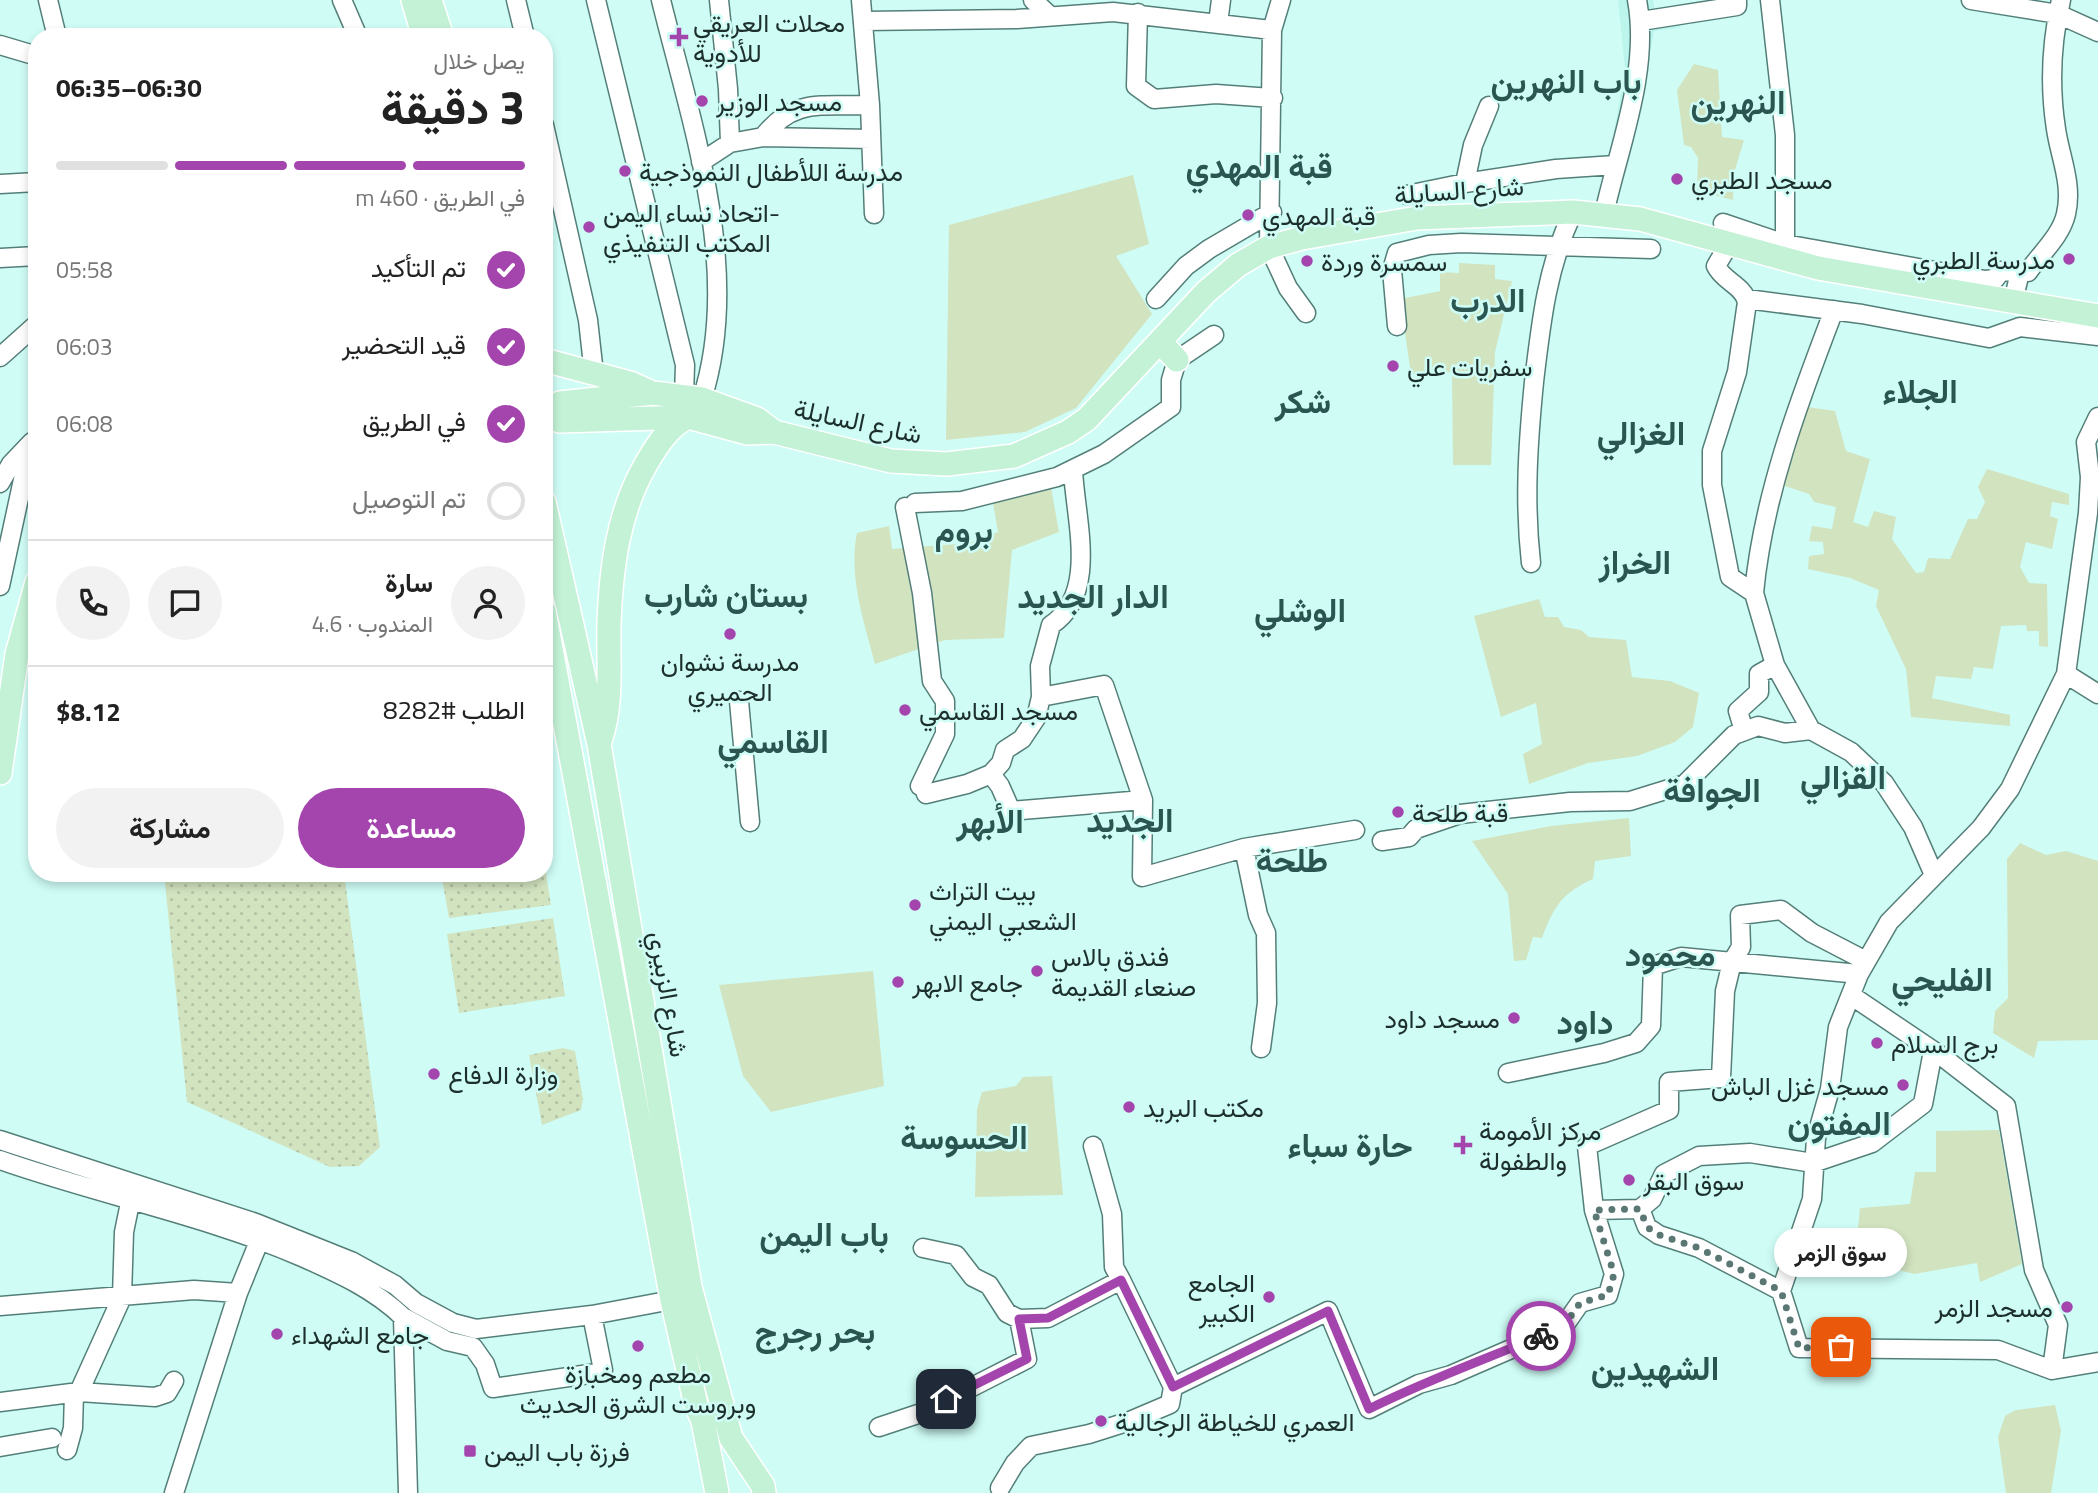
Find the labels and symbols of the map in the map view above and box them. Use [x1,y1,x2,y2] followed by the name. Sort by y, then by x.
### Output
[693,3,845,72] place label: محلات العريقي للأدوية
[671,29,687,45] marker: محلات العريقي للأدوية
[1491,56,1641,106] district label: باب النهرين
[1691,77,1786,127] district label: النهرين
[715,82,842,121] place label: مسجد الوزير
[694,93,710,109] marker: مسجد الوزير
[1185,141,1333,194] district label: قبة المهدي
[639,152,903,191] place label: مدرسة اللأطفال النموذجية
[1691,160,1833,201] place label: مسجد الطبري
[617,163,633,179] marker: مدرسة اللأطفال النموذجية
[1393,166,1525,214] street label: شارع السايلة
[1669,171,1685,187] marker: مسجد الطبري
[603,193,780,264] place label: اتحاد نساء اليمن- المكتب التنفيذي
[1262,196,1376,237] place label: قبة المهدي
[1240,207,1256,223] marker: قبة المهدي
[581,219,597,235] marker: اتحاد نساء اليمن- المكتب التنفيذي
[1912,240,2055,281] place label: مدرسة الطبري
[1321,242,1447,281] place label: سمسرة وردة
[2061,251,2077,267] marker: مدرسة الطبري
[1299,253,1315,269] marker: سمسرة وردة
[1450,275,1526,325] district label: الدرب
[1407,347,1533,388] place label: سفريات علي
[1385,358,1401,374] marker: سفريات علي
[1882,366,1958,416] district label: الجلاء
[1274,376,1331,426] district label: شكر
[790,388,926,454] street label: شارع السايلة
[1597,408,1685,461] district label: الغزالي
[935,505,993,555] district label: بروم
[1598,537,1671,587] district label: الخراز
[644,570,808,620] district label: بستان شارب
[1017,571,1169,621] district label: الدار الجديد
[1254,585,1346,638] district label: الوشلي
[722,626,738,642] marker: مدرسة نشوان الحميري
[661,642,799,713] place label: مدرسة نشوان الحميري
[919,691,1078,732] place label: مسجد القاسمي
[897,702,913,718] marker: مسجد القاسمي
[717,716,829,769] district label: القاسمي
[1800,752,1886,805] district label: القزالي
[1663,765,1761,815] district label: الجوافة
[1412,793,1509,832] place label: قبة طلحة
[1086,795,1174,845] district label: الجديد
[955,796,1024,846] district label: الأبهر
[1390,804,1406,820] marker: قبة طلحة
[1256,835,1328,885] district label: طلحة
[929,871,1077,942] place label: بيت التراث الشعبي اليمني
[907,897,923,913] marker: بيت التراث الشعبي اليمني
[637,928,699,1060] street label: شارع الزبيري
[1625,929,1715,979] district label: محمود
[1051,937,1196,1006] place label: فندق بالاس صنعاء القديمة
[1891,954,1993,1007] district label: الفليحي
[911,963,1023,1002] place label: جامع الابهر
[1029,963,1045,979] marker: فندق بالاس صنعاء القديمة
[890,974,906,990] marker: جامع الابهر
[1557,997,1613,1047] district label: داود
[1384,999,1500,1038] place label: مسجد داود
[1506,1010,1522,1026] marker: مسجد داود
[1891,1024,1998,1063] place label: برج السلام
[1869,1035,1885,1051] marker: برج السلام
[448,1055,558,1094] place label: وزارة الدفاع
[426,1066,442,1082] marker: وزارة الدفاع
[1711,1066,1889,1105] place label: مسجد غزل الباش
[1895,1077,1911,1093] marker: مسجد غزل الباش
[1143,1088,1264,1127] place label: مكتب البريد
[1787,1098,1891,1148] district label: المفتون
[1121,1099,1137,1115] marker: مكتب البريد
[1479,1111,1601,1180] place label: مركز الأمومة والطفولة
[900,1112,1028,1162] district label: الحسوسة
[1287,1120,1413,1170] district label: حارة سباء
[1453,1135,1473,1155] marker: مركز الأمومة والطفولة
[1642,1161,1744,1200] place label: سوق البقر
[1621,1172,1637,1188] marker: سوق البقر
[759,1209,889,1259] district label: باب اليمن
[1774,1228,1908,1277] callout: سوق الزمر
[1187,1263,1255,1332] place label: الجامع الكبير
[1933,1288,2053,1327] place label: مسجد الزمر
[1261,1289,1277,1305] marker: الجامع الكبير
[2059,1299,2075,1315] marker: مسجد الزمر
[1506,1301,1576,1371] courier
[755,1306,875,1356] district label: بحر رجرج
[291,1315,429,1354] place label: جامع الشهداء
[1811,1317,1871,1377] pin
[269,1326,285,1342] marker: جامع الشهداء
[630,1338,646,1354] marker: مطعم ومخبازة وبروست الشرق الحديث
[1591,1343,1719,1393] district label: الشهيدين
[520,1354,756,1423] place label: مطعم ومخبازة وبروست الشرق الحديث
[916,1369,976,1429] pin
[1115,1402,1354,1443] place label: العمري للخياطة الرجالية
[1093,1413,1109,1429] marker: العمري للخياطة الرجالية
[484,1432,630,1471] place label: فرزة باب اليمن
[462,1443,478,1459] marker: فرزة باب اليمن

